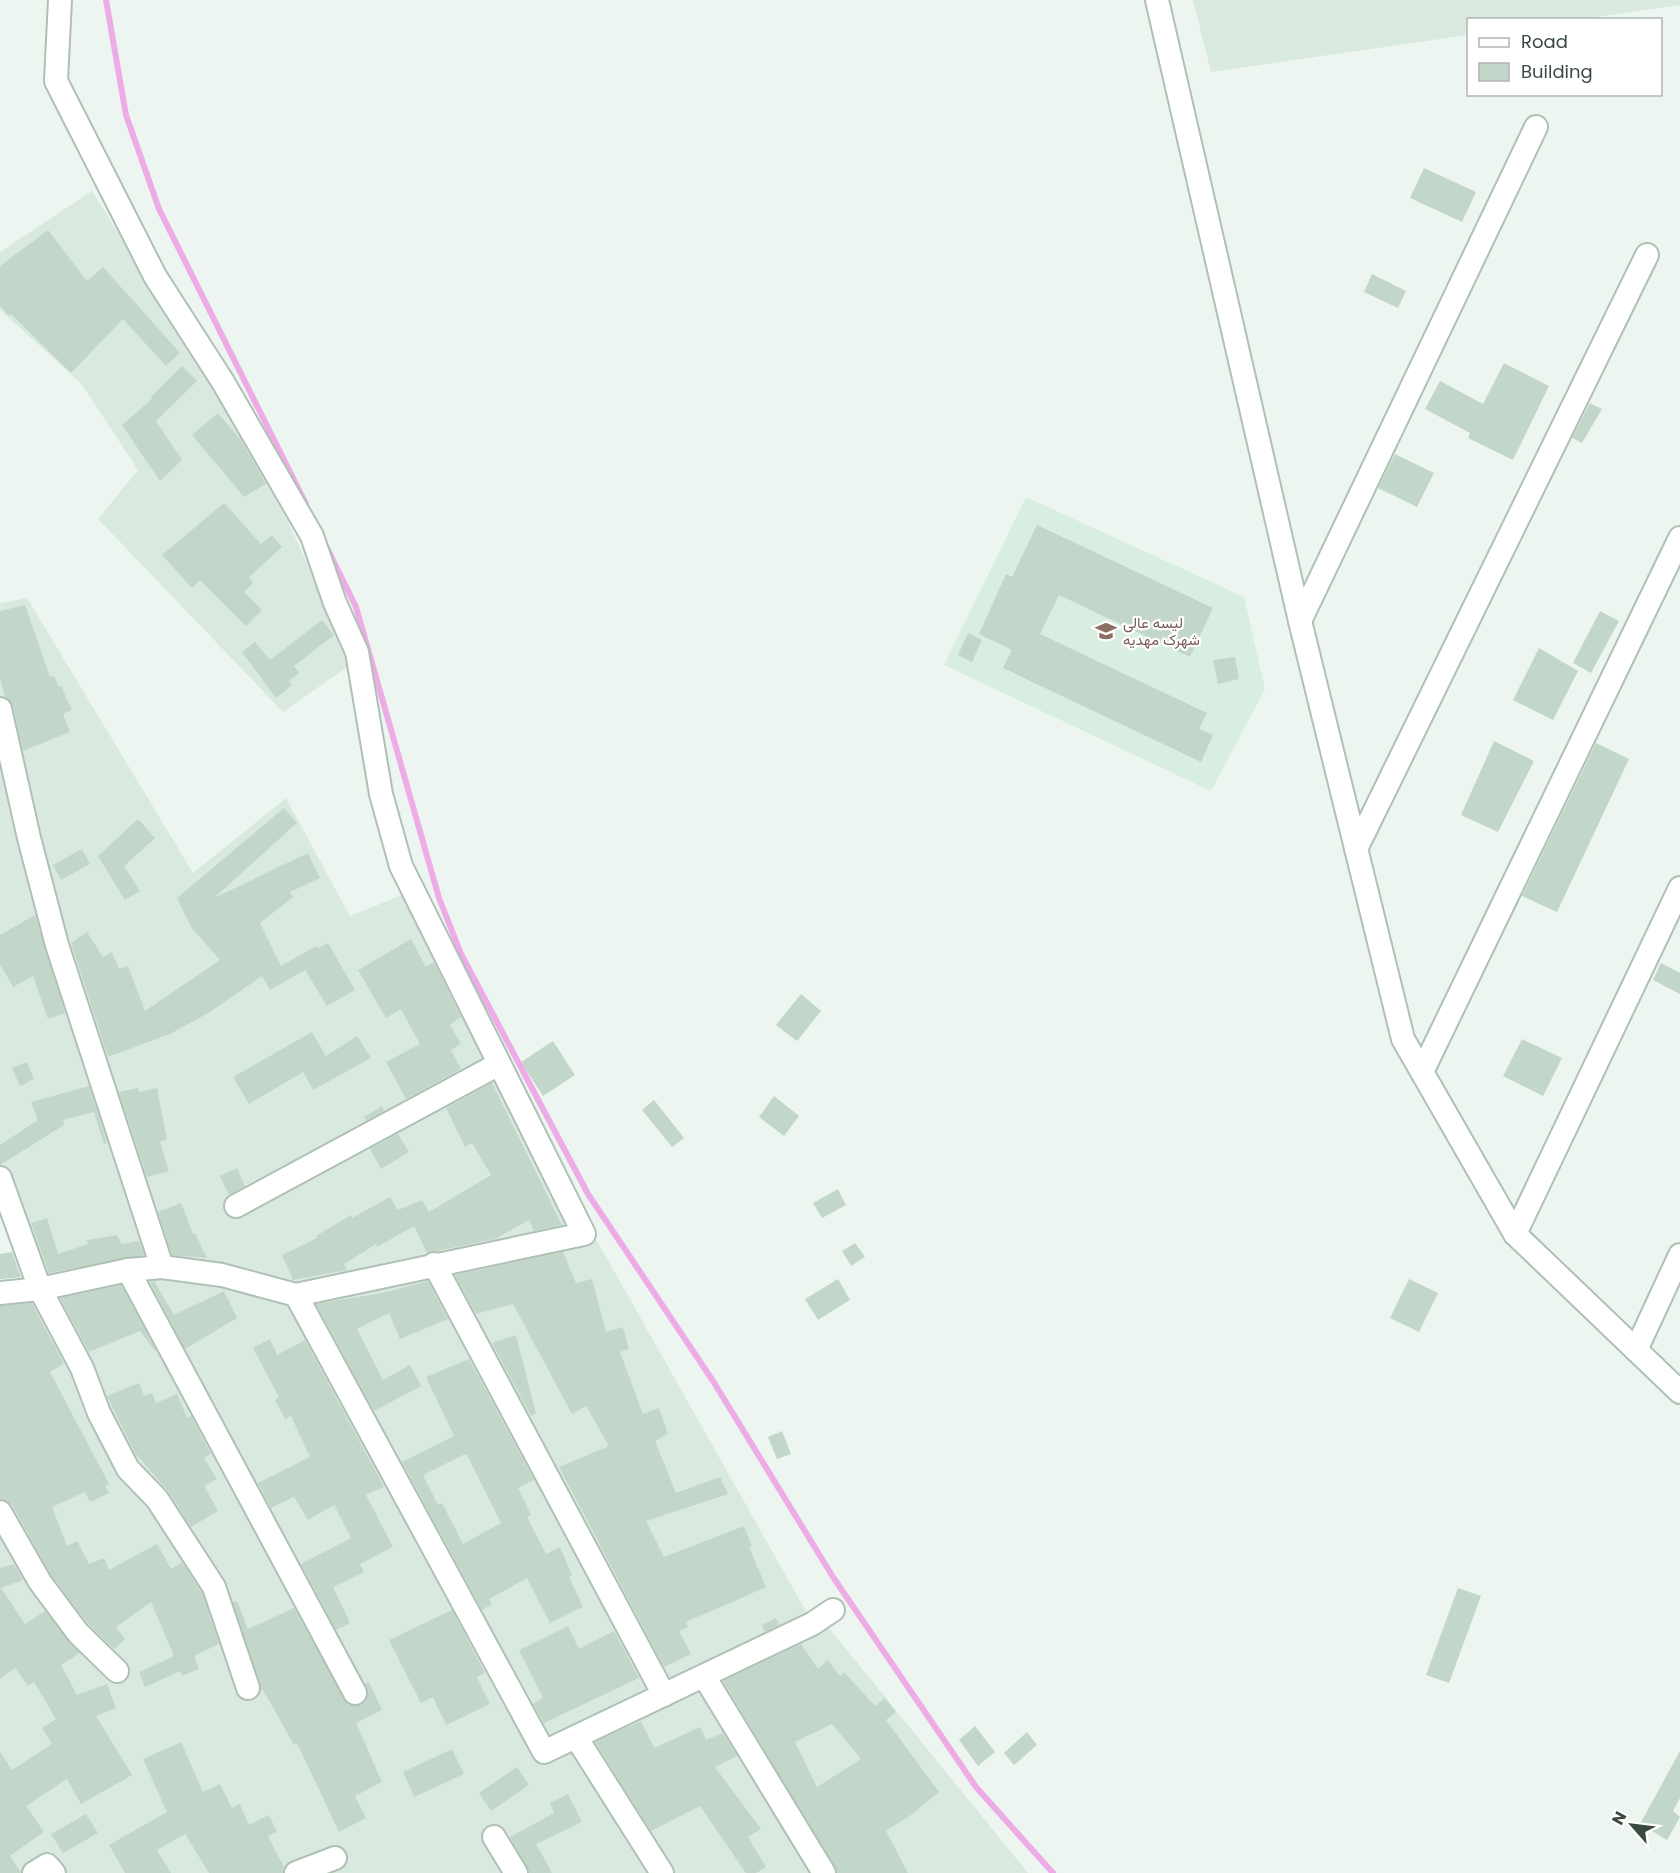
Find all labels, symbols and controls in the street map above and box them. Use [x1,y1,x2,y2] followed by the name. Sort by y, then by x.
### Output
[1467,18,1662,96] legend
[1521,29,1568,54] text: Road
[1521,59,1593,84] text: Building
[1123,612,1200,650] place label: لیسه عالی شهرک مهدیه
[1094,619,1118,643] school or university icon: لیسه عالی شهرک مهدیه
[1602,1795,1662,1855] north arrow
[1606,1807,1632,1829] text: N

